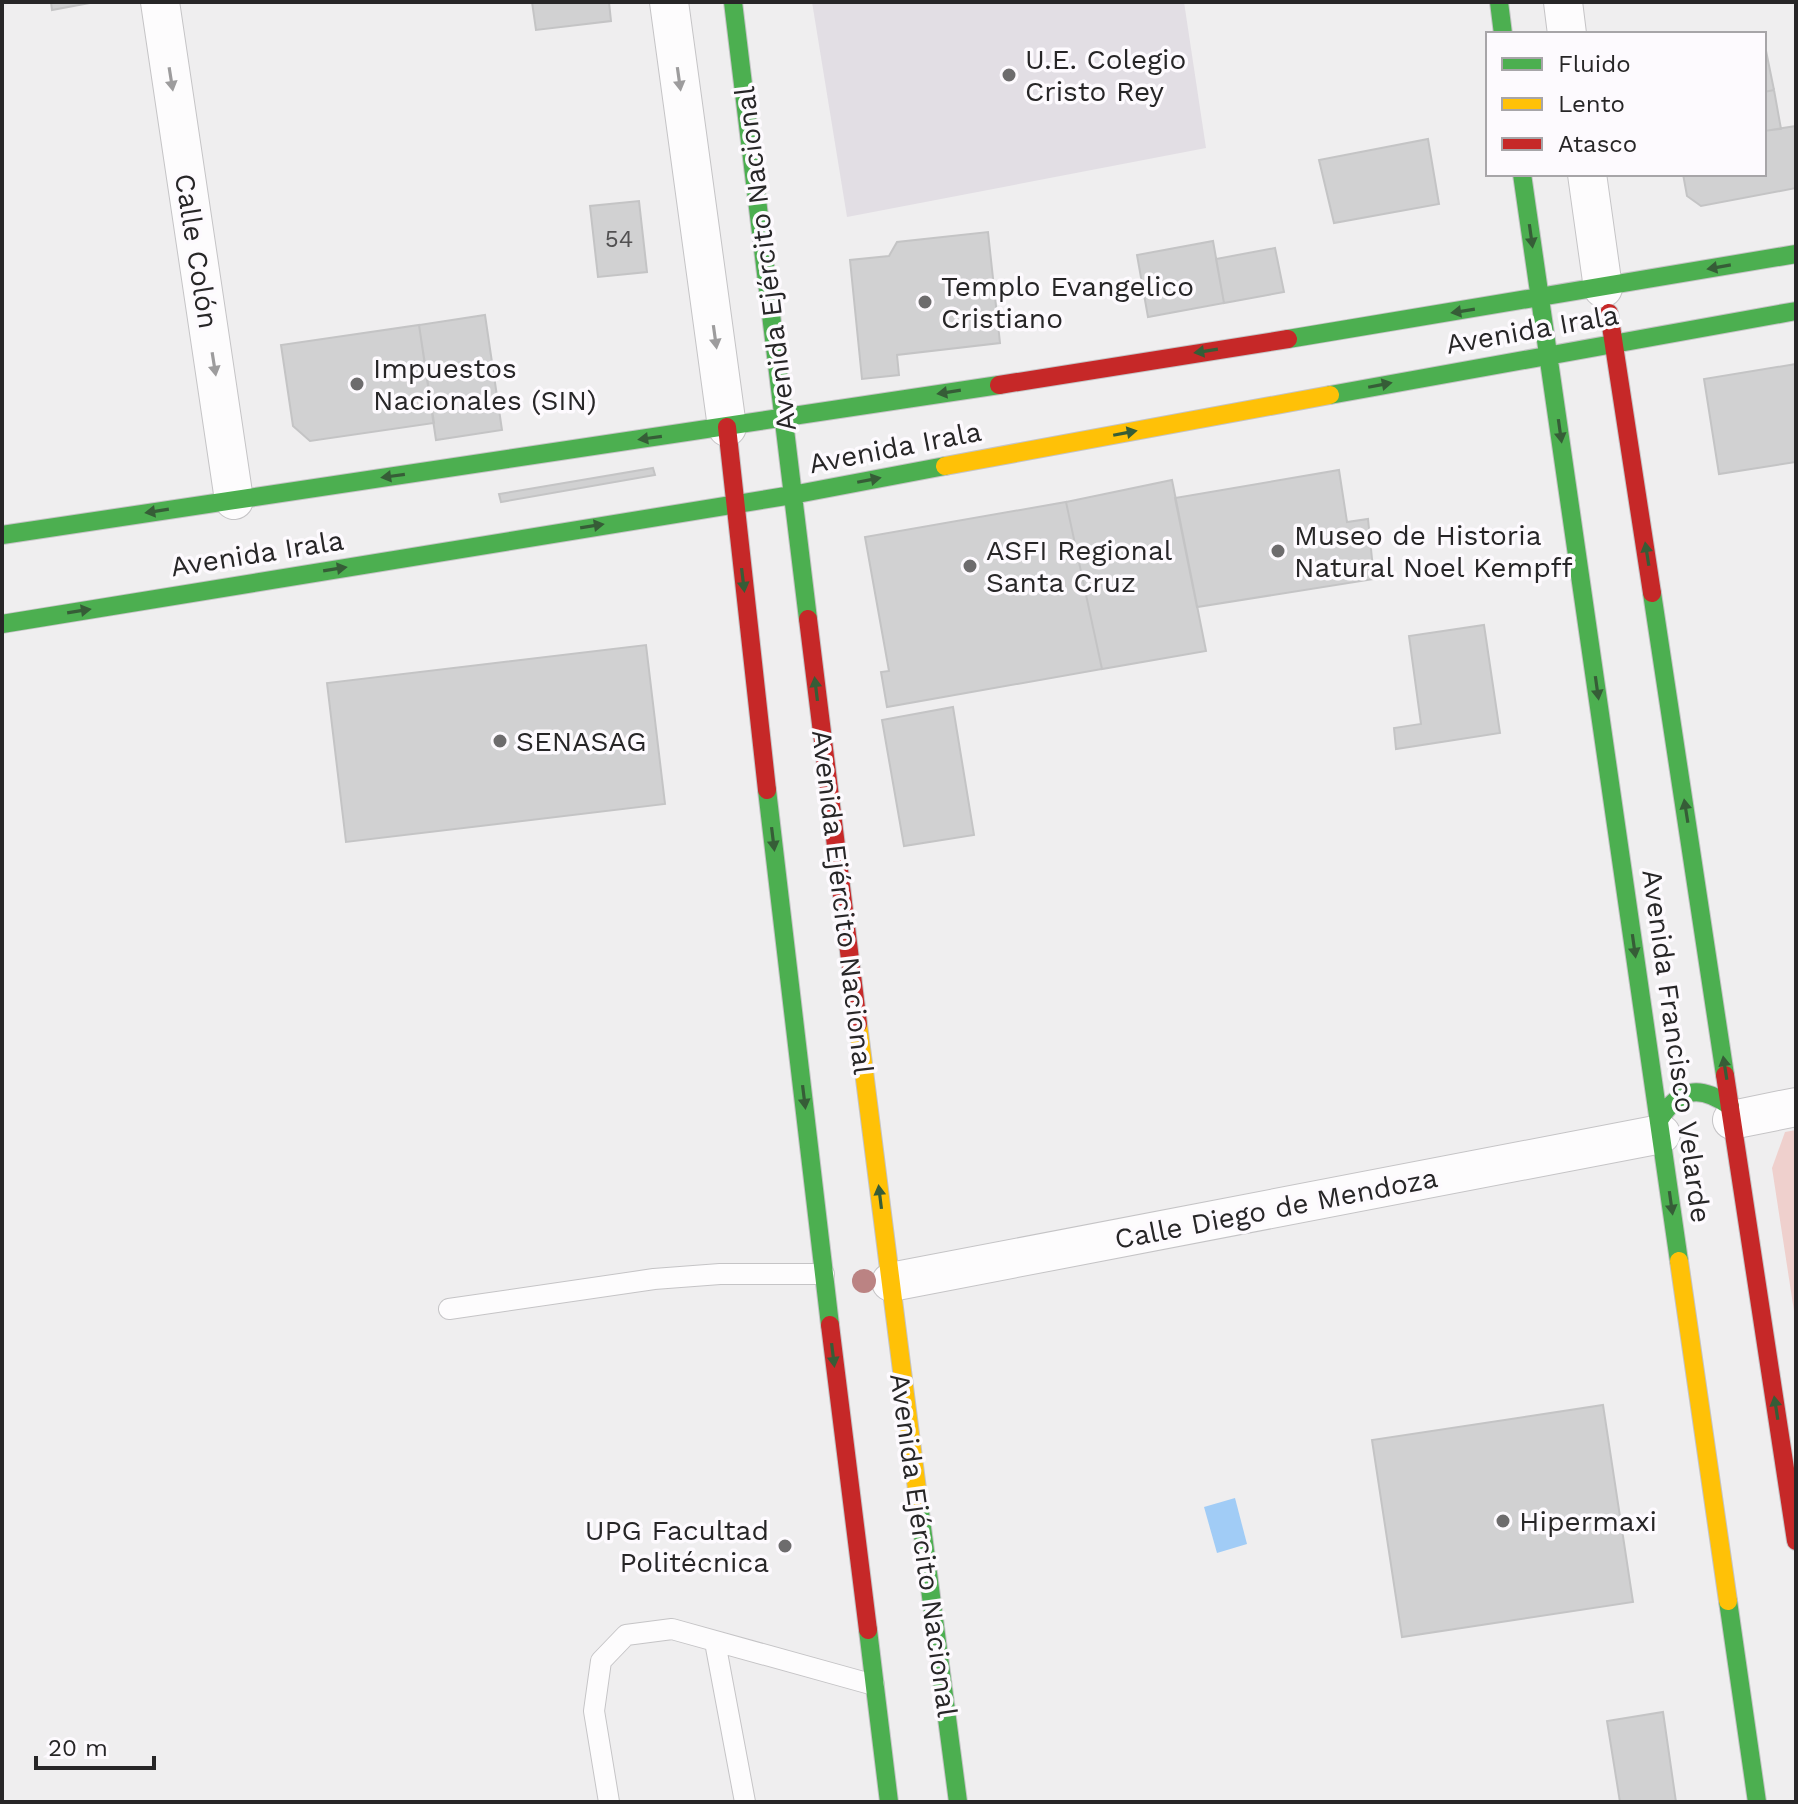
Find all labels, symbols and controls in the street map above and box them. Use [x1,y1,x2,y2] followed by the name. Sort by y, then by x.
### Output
[1486,32,1766,176] legend
[1025,43,1186,108] place label: U.E. Colegio Cristo Rey
[1558,50,1631,78] text: Fluido
[1000,66,1018,84] marker: U.E. Colegio Cristo Rey
[165,67,178,92] one-way arrow
[673,67,686,92] one-way arrow
[728,84,803,433] street label: Avenida Ejército Nacional
[1558,90,1625,118] text: Lento
[1558,130,1637,158] text: Atasco
[168,171,225,331] street label: Calle Colón
[1525,224,1538,249] one-way arrow
[605,225,633,253] house number: 54
[1706,262,1731,274] one-way arrow
[941,270,1194,335] place label: Templo Evangelico Cristiano
[916,293,934,311] marker: Templo Evangelico Cristiano
[1443,298,1621,361] street label: Avenida Irala
[1450,305,1475,317] one-way arrow
[709,325,722,350] one-way arrow
[1193,345,1218,358] one-way arrow
[208,352,221,377] one-way arrow
[373,352,597,417] place label: Impuestos Nacionales (SIN)
[348,375,366,393] marker: Impuestos Nacionales (SIN)
[1368,379,1393,391] one-way arrow
[936,386,961,398] one-way arrow
[806,415,984,480] street label: Avenida Irala
[1554,419,1567,444] one-way arrow
[1112,426,1137,438] one-way arrow
[637,432,662,445] one-way arrow
[380,470,405,483] one-way arrow
[857,474,882,486] one-way arrow
[144,505,169,518] one-way arrow
[580,519,605,532] one-way arrow
[1294,519,1572,584] place label: Museo de Historia Natural Noel Kempff
[168,524,346,583] street label: Avenida Irala
[986,534,1173,599] place label: ASFI Regional Santa Cruz
[1640,541,1653,566] one-way arrow
[1269,542,1287,560] marker: Museo de Historia Natural Noel Kempff
[961,557,979,575] marker: ASFI Regional Santa Cruz
[323,562,348,574] one-way arrow
[737,568,750,593] one-way arrow
[67,605,92,617] one-way arrow
[809,676,822,701] one-way arrow
[1591,676,1604,701] one-way arrow
[516,725,646,758] place label: SENASAG
[805,728,880,1077] street label: Avenida Ejército Nacional
[491,732,509,750] marker: SENASAG
[1679,798,1692,823] one-way arrow
[767,826,780,851] one-way arrow
[1635,867,1718,1225] street label: Avenida Francisco Velarde
[1628,934,1641,959] one-way arrow
[1718,1055,1731,1080] one-way arrow
[797,1085,810,1110] one-way arrow
[1112,1161,1440,1256] street label: Calle Diego de Mendoza
[873,1184,886,1209] one-way arrow
[1665,1191,1678,1216] one-way arrow
[827,1343,840,1368] one-way arrow
[883,1371,964,1720] street label: Avenida Ejército Nacional
[1769,1395,1782,1420] one-way arrow
[1519,1505,1657,1538] place label: Hipermaxi
[1494,1512,1512,1530] marker: Hipermaxi
[585,1514,769,1579] place label: UPG Facultad Politécnica
[776,1537,794,1555] marker: UPG Facultad Politécnica
[36,1720,154,1770] scale bar
[48,1734,108,1762] text: 20 m

